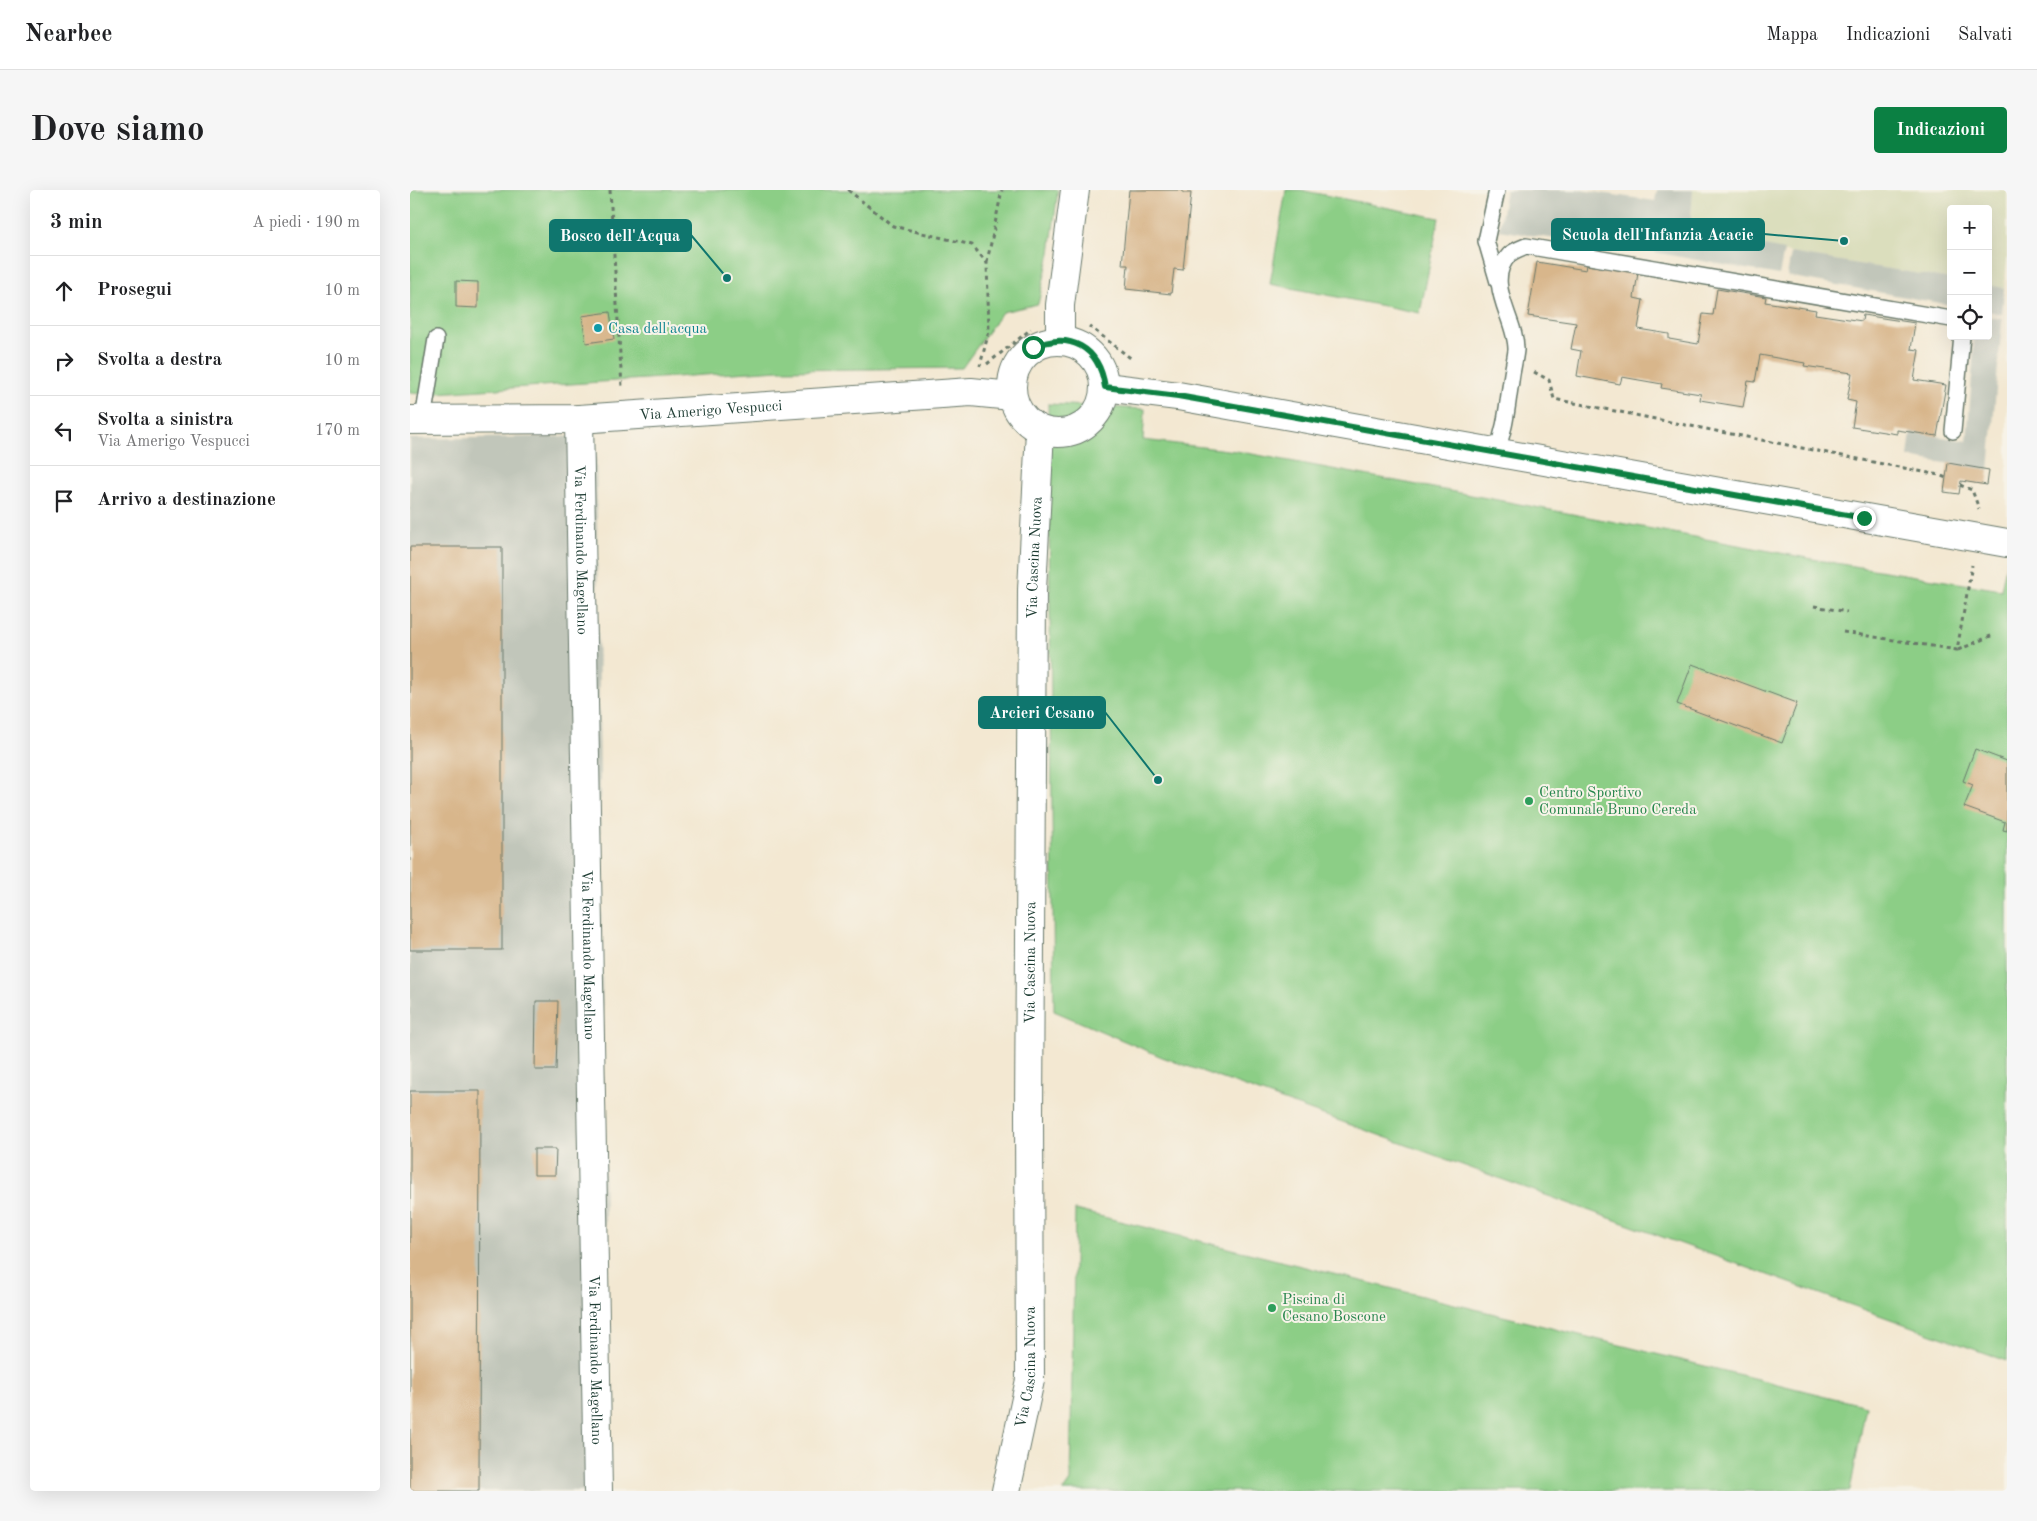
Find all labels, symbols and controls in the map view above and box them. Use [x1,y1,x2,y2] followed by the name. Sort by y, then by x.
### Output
[25,23,113,47] text: Nearbee
[1766,26,1818,44] text: Mappa
[1846,26,1930,44] text: Indicazioni
[1958,26,2012,44] text: Salvati
[1874,107,2007,153] button: Indicazioni
[30,113,205,148] text: Dove siamo
[1947,205,1992,340] map controls
[1947,205,1992,250] button: +
[50,212,103,233] text: 3 min
[252,215,360,231] text: A piedi · 190 m
[1552,219,1764,250] callout: Scuola dell'Infanzia Acacie
[550,220,691,251] callout: Bosco dell'Acqua
[1562,228,1754,244] text: Scuola dell'Infanzia Acacie
[560,229,680,245] text: Bosco dell'Acqua
[1947,250,1992,295] button: −
[50,277,78,305] icon: ahead
[97,281,172,300] text: Prosegui
[324,283,360,299] text: 10 m
[1947,295,1992,340] button: locate
[592,322,604,334] marker: Casa dell'acqua
[608,322,708,337] place label: Casa dell'acqua
[1022,336,1045,359] route start
[50,347,78,375] icon: right
[97,351,222,370] text: Svolta a destra
[324,353,360,369] text: 10 m
[639,399,783,424] street label: Via Amerigo Vespucci
[97,411,233,430] text: Svolta a sinistra
[50,417,78,445] icon: left
[315,423,360,439] text: 170 m
[97,434,250,450] text: Via Amerigo Vespucci
[571,465,589,635] street label: Via Ferdinando Magellano
[50,487,78,515] icon: arrive
[97,491,276,510] text: Arrivo a destinazione
[1026,496,1046,619] street label: Via Cascina Nuova
[1853,507,1876,530] route end
[979,697,1105,728] callout: Arcieri Cesano
[989,706,1095,722] text: Arcieri Cesano
[1539,786,1697,818] place label: Centro Sportivo Comunale Bruno Cereda
[1523,795,1535,807] marker: Centro Sportivo Comunale Bruno Cereda
[578,870,596,1040] street label: Via Ferdinando Magellano
[1024,901,1039,1024] street label: Via Cascina Nuova
[585,1275,603,1445] street label: Via Ferdinando Magellano
[1282,1293,1386,1325] place label: Piscina di Cesano Boscone
[1266,1302,1278,1314] marker: Piscina di Cesano Boscone
[1014,1306,1039,1429] street label: Via Cascina Nuova

